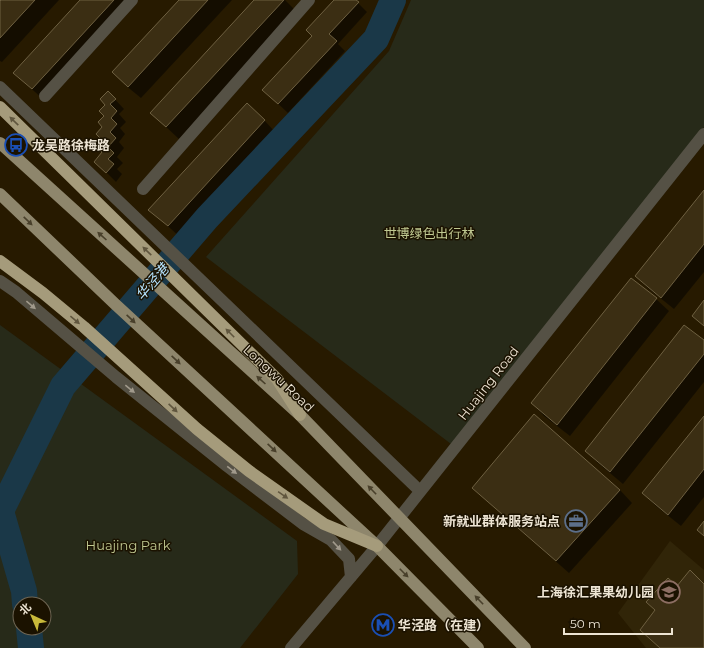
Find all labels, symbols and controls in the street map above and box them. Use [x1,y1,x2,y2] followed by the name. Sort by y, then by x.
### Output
[9,116,19,126] one-way arrow
[3,132,29,158] bus stop icon: 龙吴路徐梅路
[32,137,110,153] place label: 龙吴路徐梅路
[23,216,33,226] one-way arrow
[383,225,475,241] park label: 世博绿色出行林
[97,231,107,241] one-way arrow
[142,246,152,256] one-way arrow
[131,259,174,304] water label: 华泾港
[26,300,36,309] one-way arrow
[126,314,136,323] one-way arrow
[69,315,80,324] one-way arrow
[225,328,235,338] one-way arrow
[240,341,318,415] street label: Longwu Road
[454,343,522,423] street label: Huajing Road
[171,355,181,365] one-way arrow
[256,375,266,385] one-way arrow
[125,384,136,393] one-way arrow
[168,403,178,413] one-way arrow
[267,443,276,452] one-way arrow
[227,465,237,473] one-way arrow
[367,485,377,495] one-way arrow
[278,491,288,499] one-way arrow
[563,508,589,534] office icon: 新就业群体服务站点
[443,513,560,529] place label: 新就业群体服务站点
[86,537,171,553] park label: Huajing Park
[332,541,341,551] one-way arrow
[399,568,409,578] one-way arrow
[656,579,682,605] school or university icon: 上海徐汇果果幼儿园
[537,584,654,600] place label: 上海徐汇果果幼儿园
[474,595,483,605] one-way arrow
[12,596,52,636] north arrow
[16,600,34,618] text: 北
[564,610,672,636] scale bar
[370,612,396,638] metro station icon: 华泾路（在建）
[570,616,601,631] text: 50 m
[398,617,489,633] place label: 华泾路（在建）

